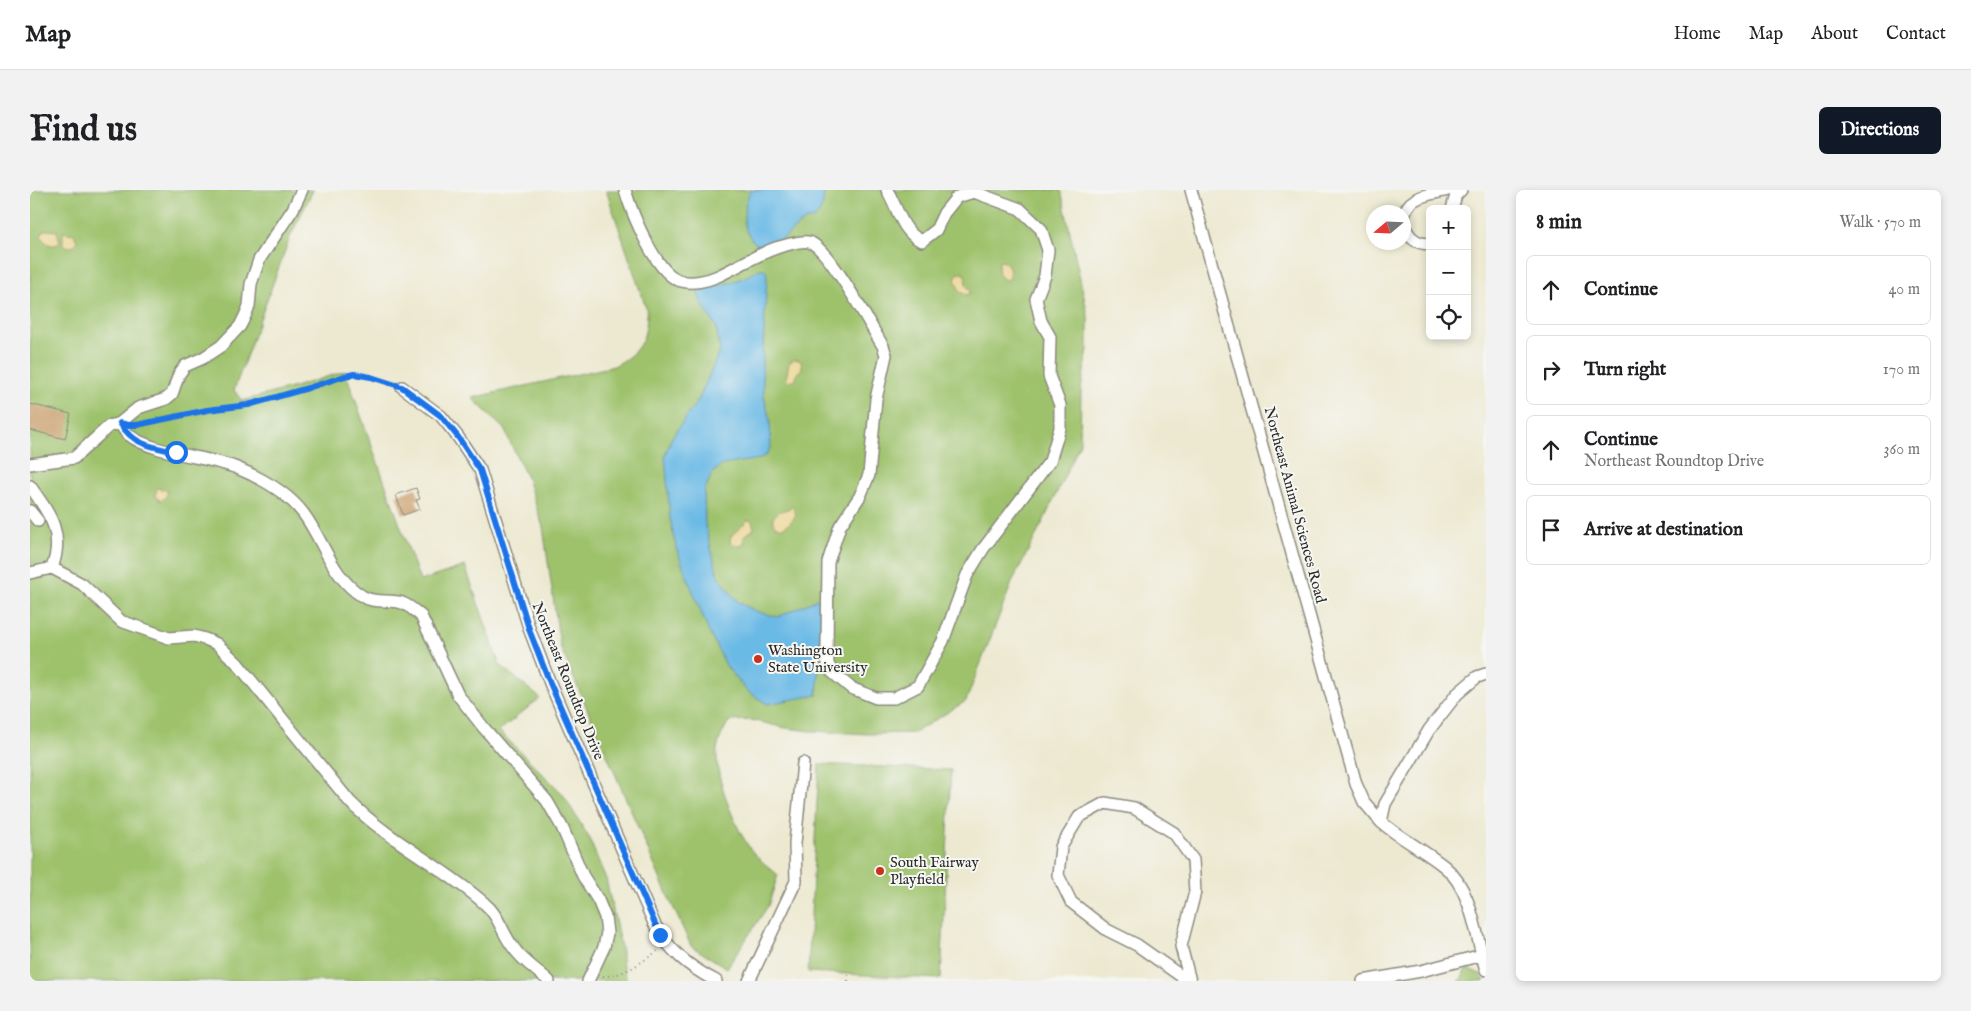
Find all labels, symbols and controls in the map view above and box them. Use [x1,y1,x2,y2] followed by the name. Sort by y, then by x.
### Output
[25,19,71,50] text: Map
[1674,23,1721,46] text: Home
[1749,23,1783,46] text: Map
[1811,23,1858,46] text: About
[1886,23,1946,46] text: Contact
[1819,107,1941,154] button: Directions
[30,108,137,153] text: Find us
[1366,205,1411,250] north arrow
[1426,205,1471,340] map controls
[1426,205,1471,250] button: +
[1536,209,1582,236] text: 8 min
[1839,213,1921,233] text: Walk · 570 m
[1426,250,1471,295] button: −
[1537,276,1565,304] icon: ahead
[1584,278,1658,302] text: Continue
[1888,280,1920,300] text: 40 m
[1426,295,1471,340] button: locate
[1537,356,1565,384] icon: right
[1584,358,1666,382] text: Turn right
[1883,360,1920,380] text: 170 m
[1260,405,1331,606] street label: Northeast Animal Sciences Road
[1584,428,1658,452] text: Continue
[1537,436,1565,464] icon: ahead
[1884,440,1920,460] text: 360 m
[165,441,188,464] route start
[1584,452,1764,472] text: Northeast Roundtop Drive
[1537,516,1565,544] icon: arrive
[1584,518,1743,542] text: Arrive at destination
[528,599,608,763] street label: Northeast Roundtop Drive
[768,641,868,677] place label: Washington State University
[752,653,764,665] marker: Washington State University
[890,853,979,889] place label: South Fairway Playfield
[874,865,886,877] marker: South Fairway Playfield
[649,924,672,947] route end

